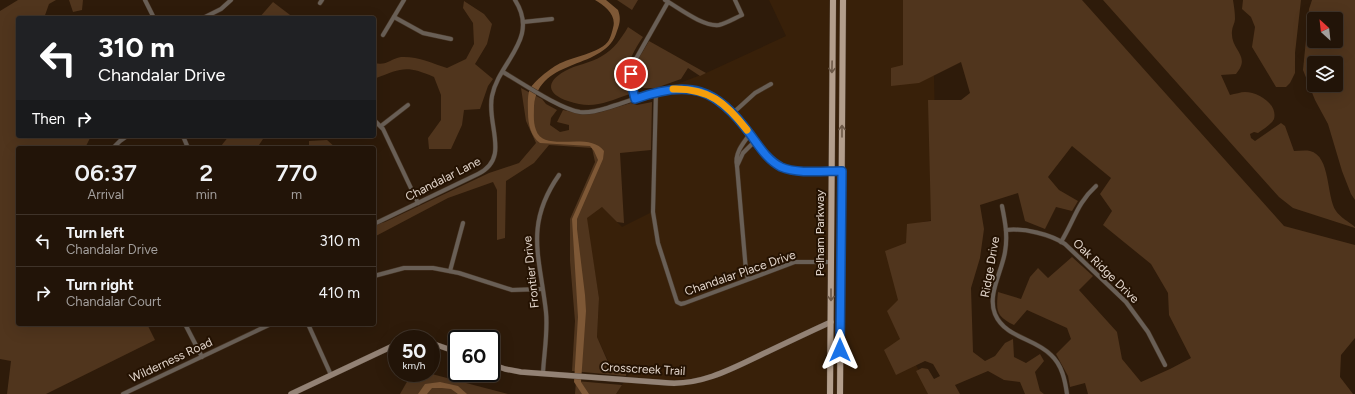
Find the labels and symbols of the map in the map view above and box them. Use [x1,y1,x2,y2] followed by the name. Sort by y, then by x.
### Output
[1307,12,1343,48] north arrow
[614,57,648,91] pin
[829,60,836,73] one-way arrow
[838,125,846,138] one-way arrow
[403,154,483,204] street label: Chandalar Lane
[813,189,827,276] street label: Pelham Parkway
[520,235,542,309] street label: Frontier Drive
[978,235,1002,299] street label: Ridge Drive
[1070,236,1142,306] street label: Oak Ridge Drive
[683,247,798,299] street label: Chandalar Place Drive
[827,288,835,301] one-way arrow
[819,329,861,371] position arrow
[448,330,500,382] speed limit sign: 60
[127,335,215,385] street label: Wilderness Road
[600,360,686,378] street label: Crosscreek Trail

